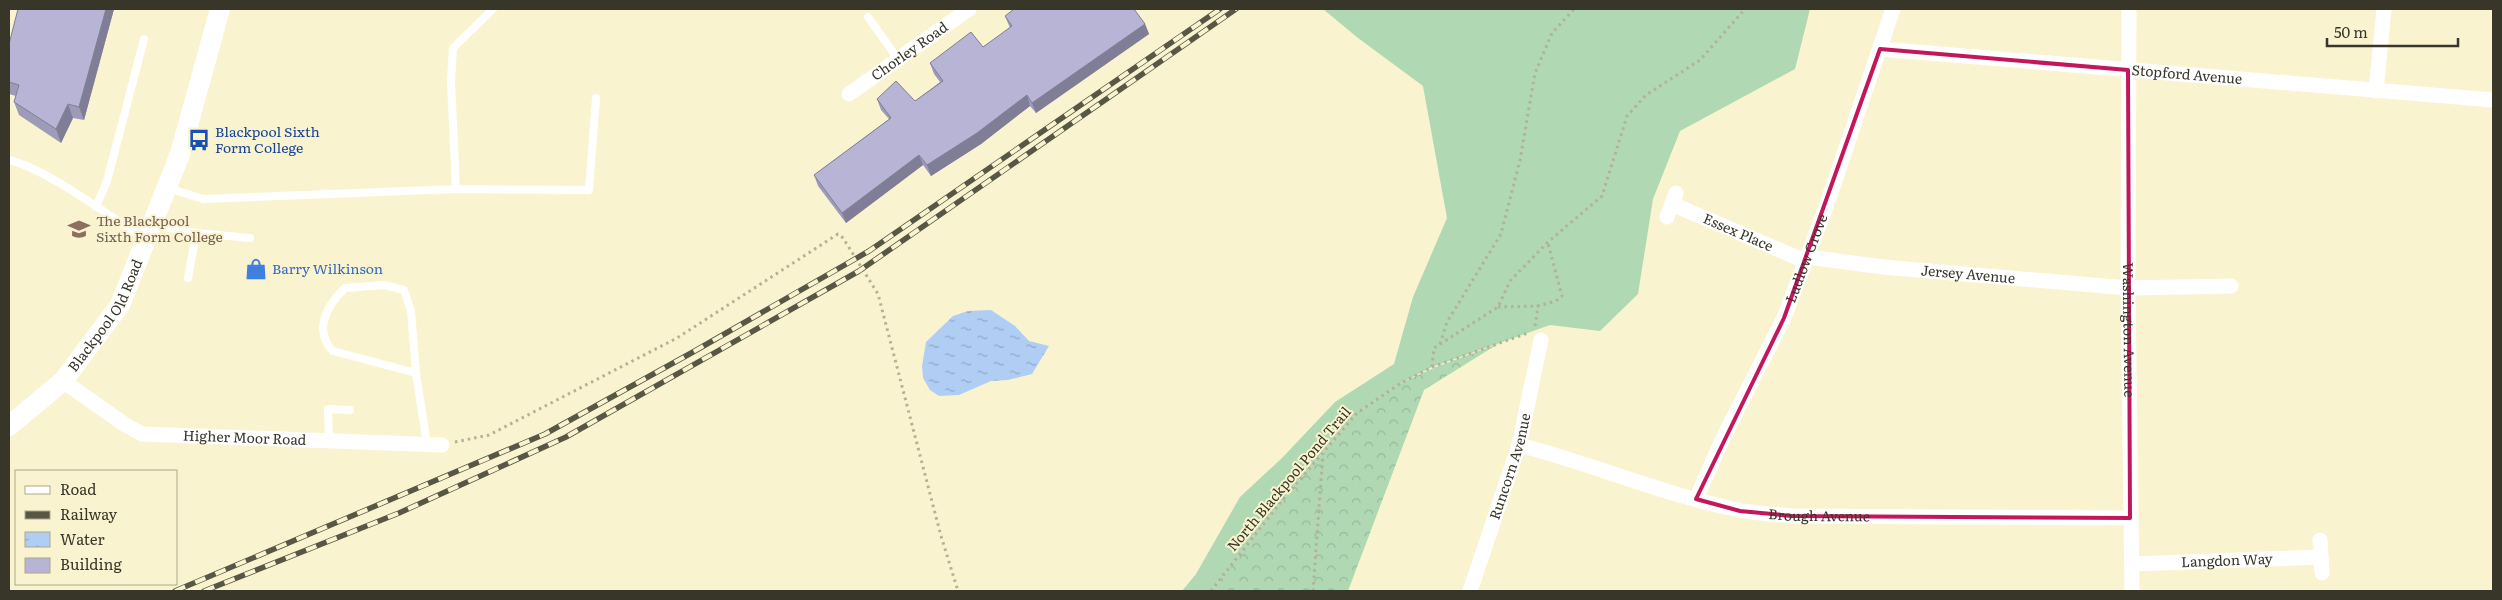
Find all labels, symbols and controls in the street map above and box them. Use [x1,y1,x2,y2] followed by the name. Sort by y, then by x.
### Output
[2327,15,2458,47] scale bar
[866,16,952,85] street label: Chorley Road
[2334,20,2368,43] text: 50 m
[2131,59,2243,88] street label: Stopford Avenue
[215,121,320,157] place label: Blackpool Sixth Form College
[186,127,212,153] bus stop icon: Blackpool Sixth Form College
[1700,208,1777,255] street label: Essex Place
[96,210,223,246] place label: The Blackpool Sixth Form College
[1780,211,1832,306] street label: Ludlow Grove
[66,216,92,242] school or university icon: The Blackpool Sixth Form College
[63,255,146,375] street label: Blackpool Old Road
[243,256,269,282] shop icon: Barry Wilkinson
[272,258,383,278] place label: Barry Wilkinson
[1920,259,2016,287] street label: Jersey Avenue
[2119,263,2140,398] street label: Washington Avenue
[1222,402,1355,555] street label: North Blackpool Pond Trail
[1484,411,1534,522] street label: Runcorn Avenue
[183,425,307,449] street label: Higher Moor Road
[15,470,178,585] legend
[60,477,96,500] text: Road
[60,502,118,525] text: Railway
[1768,503,1870,525] street label: Brough Avenue
[60,527,105,550] text: Water
[2181,548,2274,571] street label: Langdon Way
[60,552,122,575] text: Building

